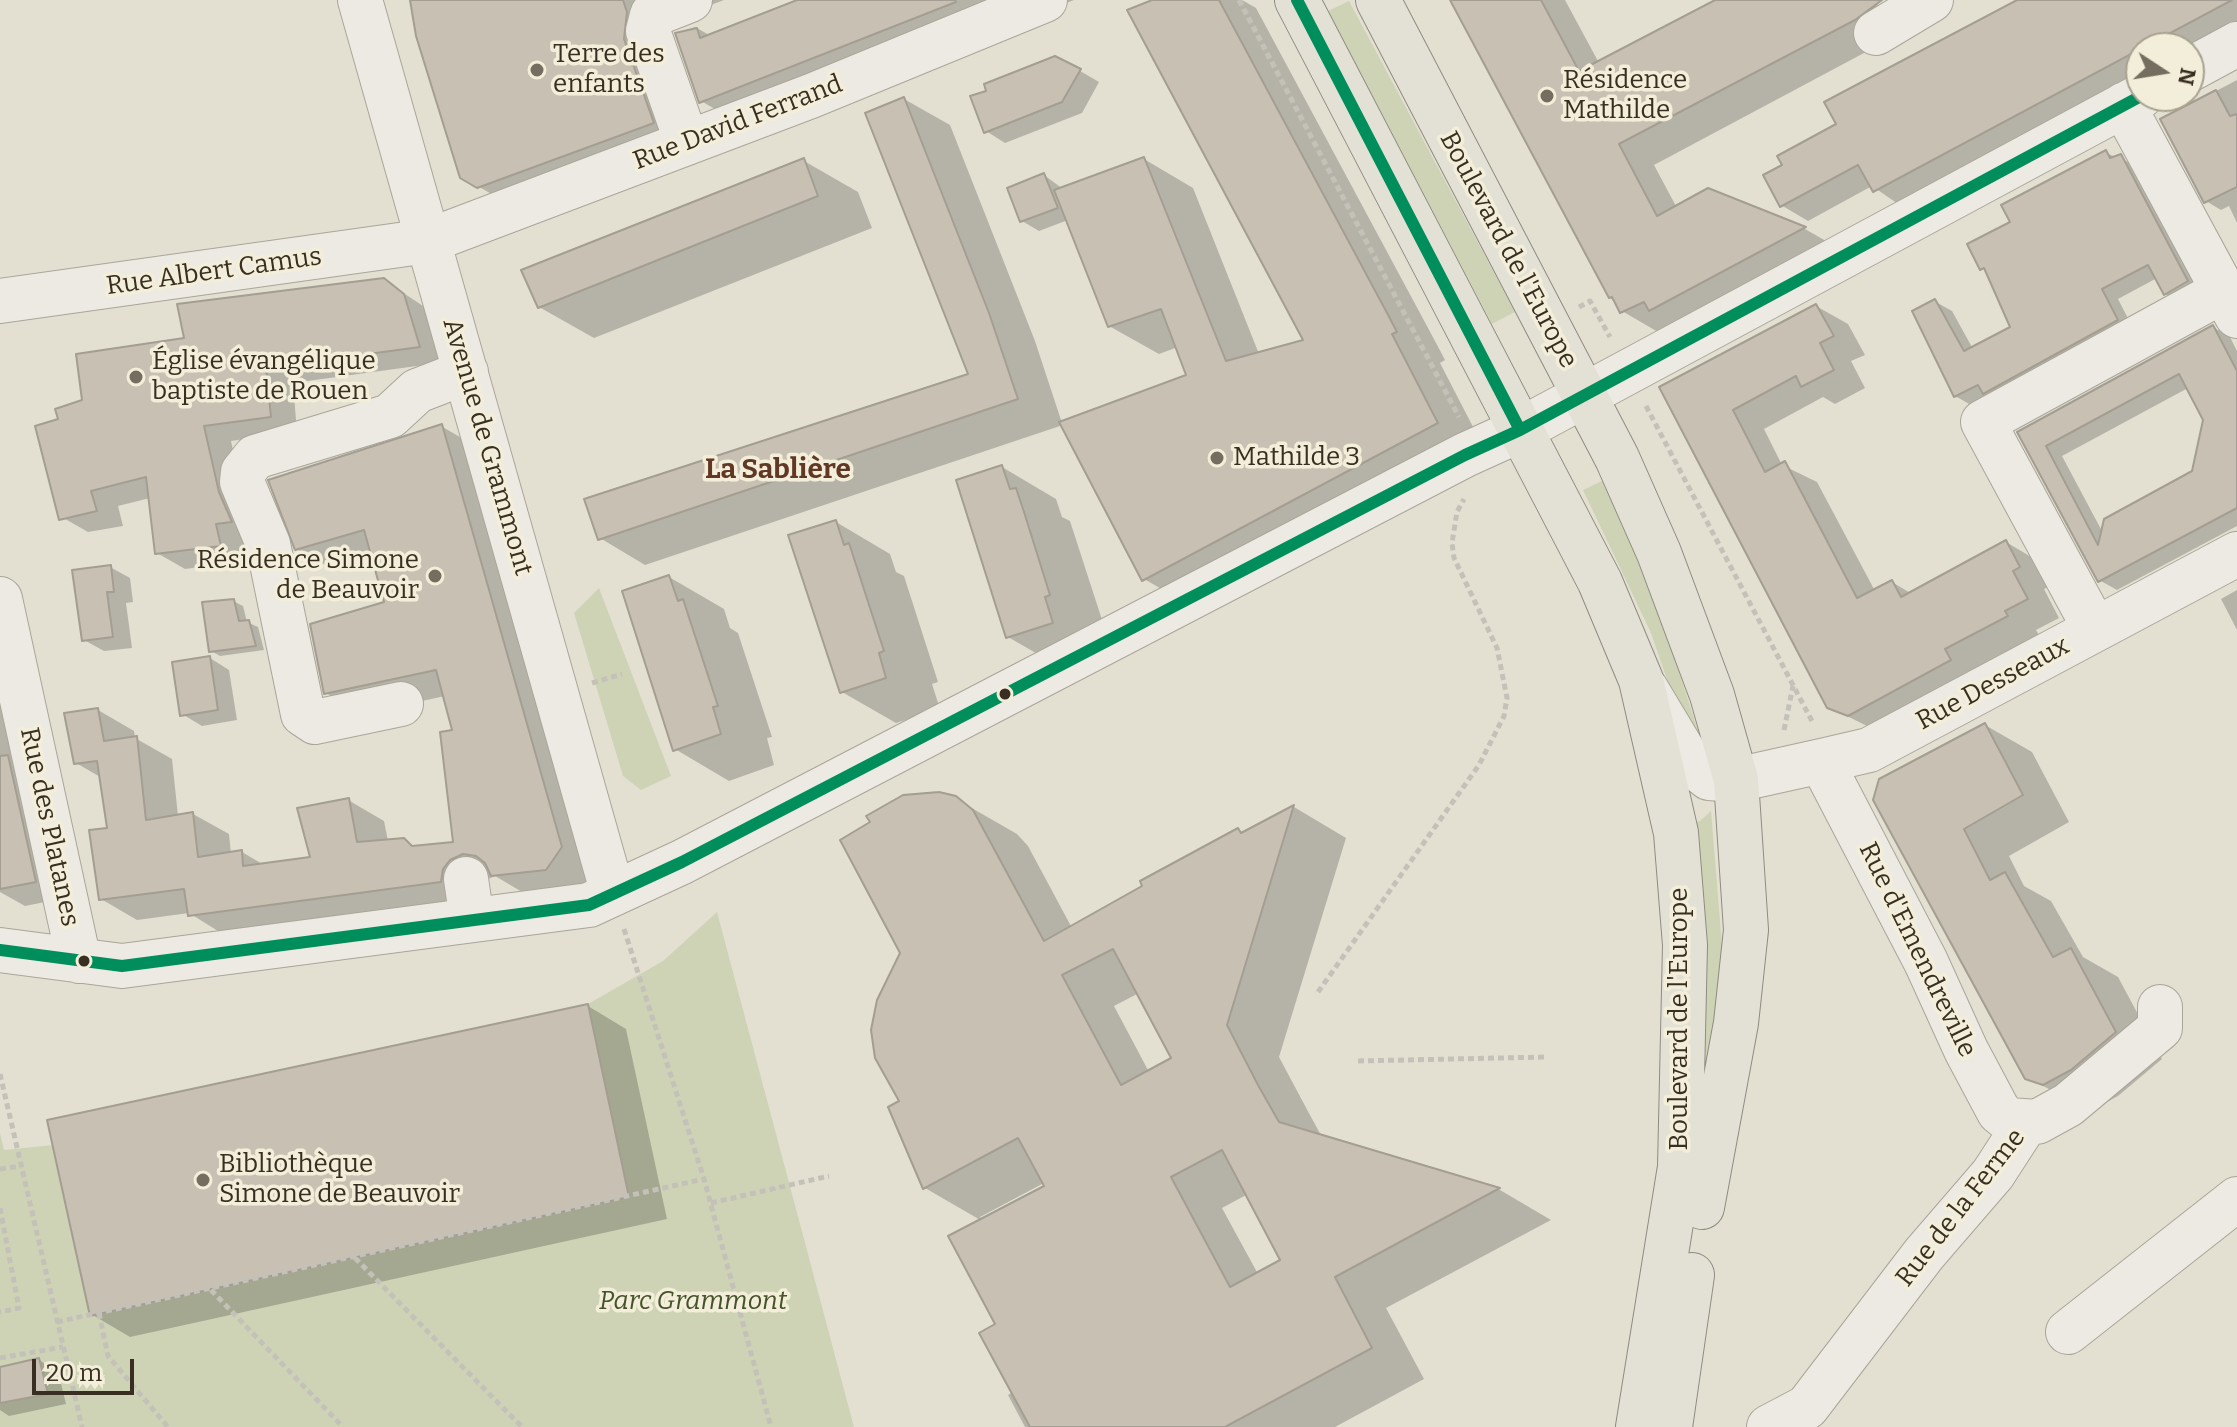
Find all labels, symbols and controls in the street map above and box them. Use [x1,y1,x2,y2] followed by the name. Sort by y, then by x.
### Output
[2125,32,2205,112] north arrow
[553,39,665,100] place label: Terre des enfants
[528,61,546,79] marker: Terre des enfants
[1563,65,1687,126] place label: Résidence Mathilde
[2172,66,2202,88] text: N
[629,69,847,177] street label: Rue David Ferrand
[1538,87,1556,105] marker: Résidence Mathilde
[1433,127,1583,373] street label: Boulevard de l'Europe
[104,241,324,303] street label: Rue Albert Camus
[435,315,539,579] street label: Avenue de Grammont
[152,346,376,408] place label: Église évangélique baptiste de Rouen
[127,368,145,386] marker: Église évangélique baptiste de Rouen
[1233,442,1360,474] place label: Mathilde 3
[1208,449,1226,467] marker: Mathilde 3
[705,453,851,487] district label: La Sablière
[197,545,419,606] place label: Résidence Simone de Beauvoir
[426,567,444,585] marker: Résidence Simone de Beauvoir
[1911,631,2075,737] street label: Rue Desseaux
[997,686,1013,702] unlabelled marker
[13,725,85,929] street label: Rue des Platanes
[1851,838,1983,1062] street label: Rue d'Emendreville
[1664,888,1696,1150] street label: Boulevard de l'Europe
[76,953,92,969] unlabelled marker
[1890,1123,2032,1293] street label: Rue de la Ferme
[219,1149,460,1210] place label: Bibliothèque Simone de Beauvoir
[194,1171,212,1189] marker: Bibliothèque Simone de Beauvoir
[599,1286,787,1318] park label: Parc Grammont
[36,1343,138,1393] scale bar
[46,1359,102,1387] text: 20 m

